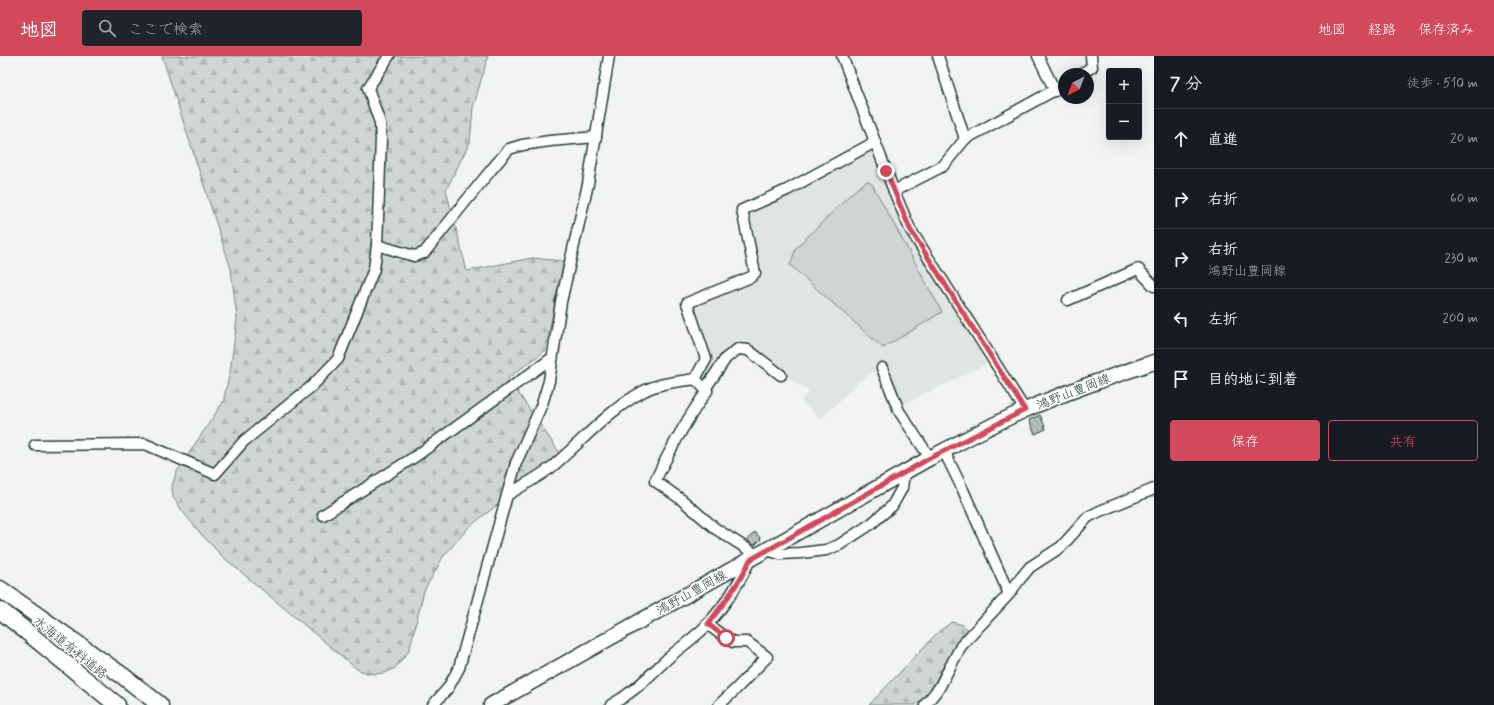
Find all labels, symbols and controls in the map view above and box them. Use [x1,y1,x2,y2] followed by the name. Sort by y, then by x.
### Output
[82,10,362,46] search box
[96,17,118,39] icon: search
[20,18,58,43] text: 地図
[128,20,203,40] text: ここで検索
[1318,21,1346,39] text: 地図
[1368,21,1396,39] text: 経路
[1418,21,1474,39] text: 保存済み
[1058,68,1094,104] north arrow
[1106,68,1142,140] map controls
[1106,68,1142,104] button: +
[1170,73,1202,95] text: 7 分
[1407,75,1478,92] text: 徒歩 · 510 m
[1106,104,1142,140] button: −
[1170,128,1192,150] icon: ahead
[1208,130,1238,150] text: 直進
[1450,130,1478,147] text: 20 m
[877,162,895,180] route end
[1170,188,1192,210] icon: right
[1208,190,1238,210] text: 右折
[1450,190,1478,207] text: 60 m
[1208,240,1238,260] text: 右折
[1170,248,1192,270] icon: right
[1444,250,1478,267] text: 230 m
[1208,263,1286,280] text: 鴻野山豊岡線
[1170,308,1192,330] icon: left
[1208,310,1238,330] text: 左折
[1443,310,1478,327] text: 200 m
[1170,368,1192,390] icon: arrive
[1034,370,1114,414] street label: 鴻野山豊岡線
[1208,370,1298,390] text: 目的地に到着
[1170,420,1320,461] button: 保存
[1328,420,1478,461] button: 共有
[653,566,731,620] street label: 鴻野山豊岡線
[29,613,111,683] street label: 水海道有料道路
[717,629,735,647] route start

